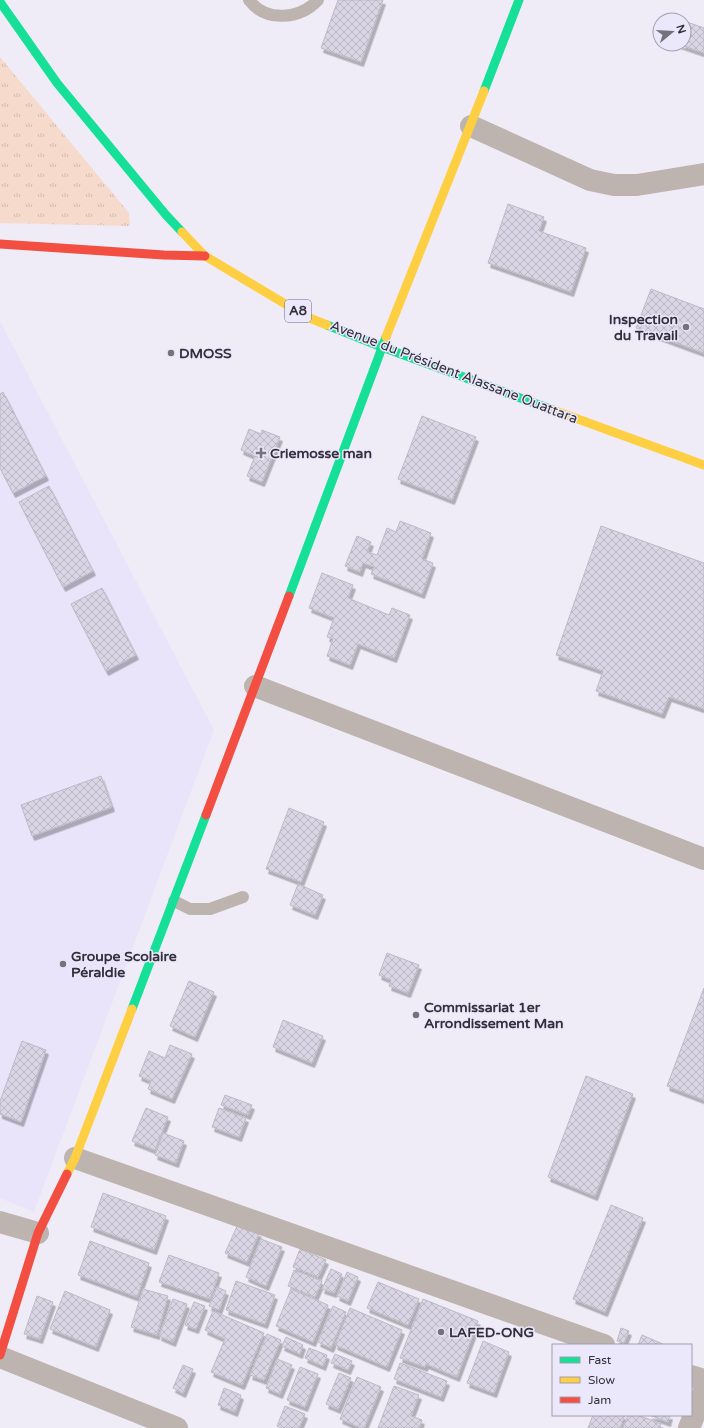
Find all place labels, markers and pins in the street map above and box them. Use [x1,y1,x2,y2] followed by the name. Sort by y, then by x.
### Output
[609,311,678,344] place label: Inspection du Travail
[681,322,691,332] marker: Inspection du Travail
[179,345,232,362] place label: DMOSS
[166,348,176,358] marker: DMOSS
[270,445,372,462] place label: Criemosse man
[255,447,267,459] marker: Criemosse man
[71,948,177,981] place label: Groupe Scolaire Péraldie
[58,959,68,969] marker: Groupe Scolaire Péraldie
[424,999,564,1032] place label: Commissariat 1er Arrondissement Man
[411,1010,421,1020] marker: Commissariat 1er Arrondissement Man
[449,1324,534,1341] place label: LAFED-ONG
[436,1327,446,1337] marker: LAFED-ONG

